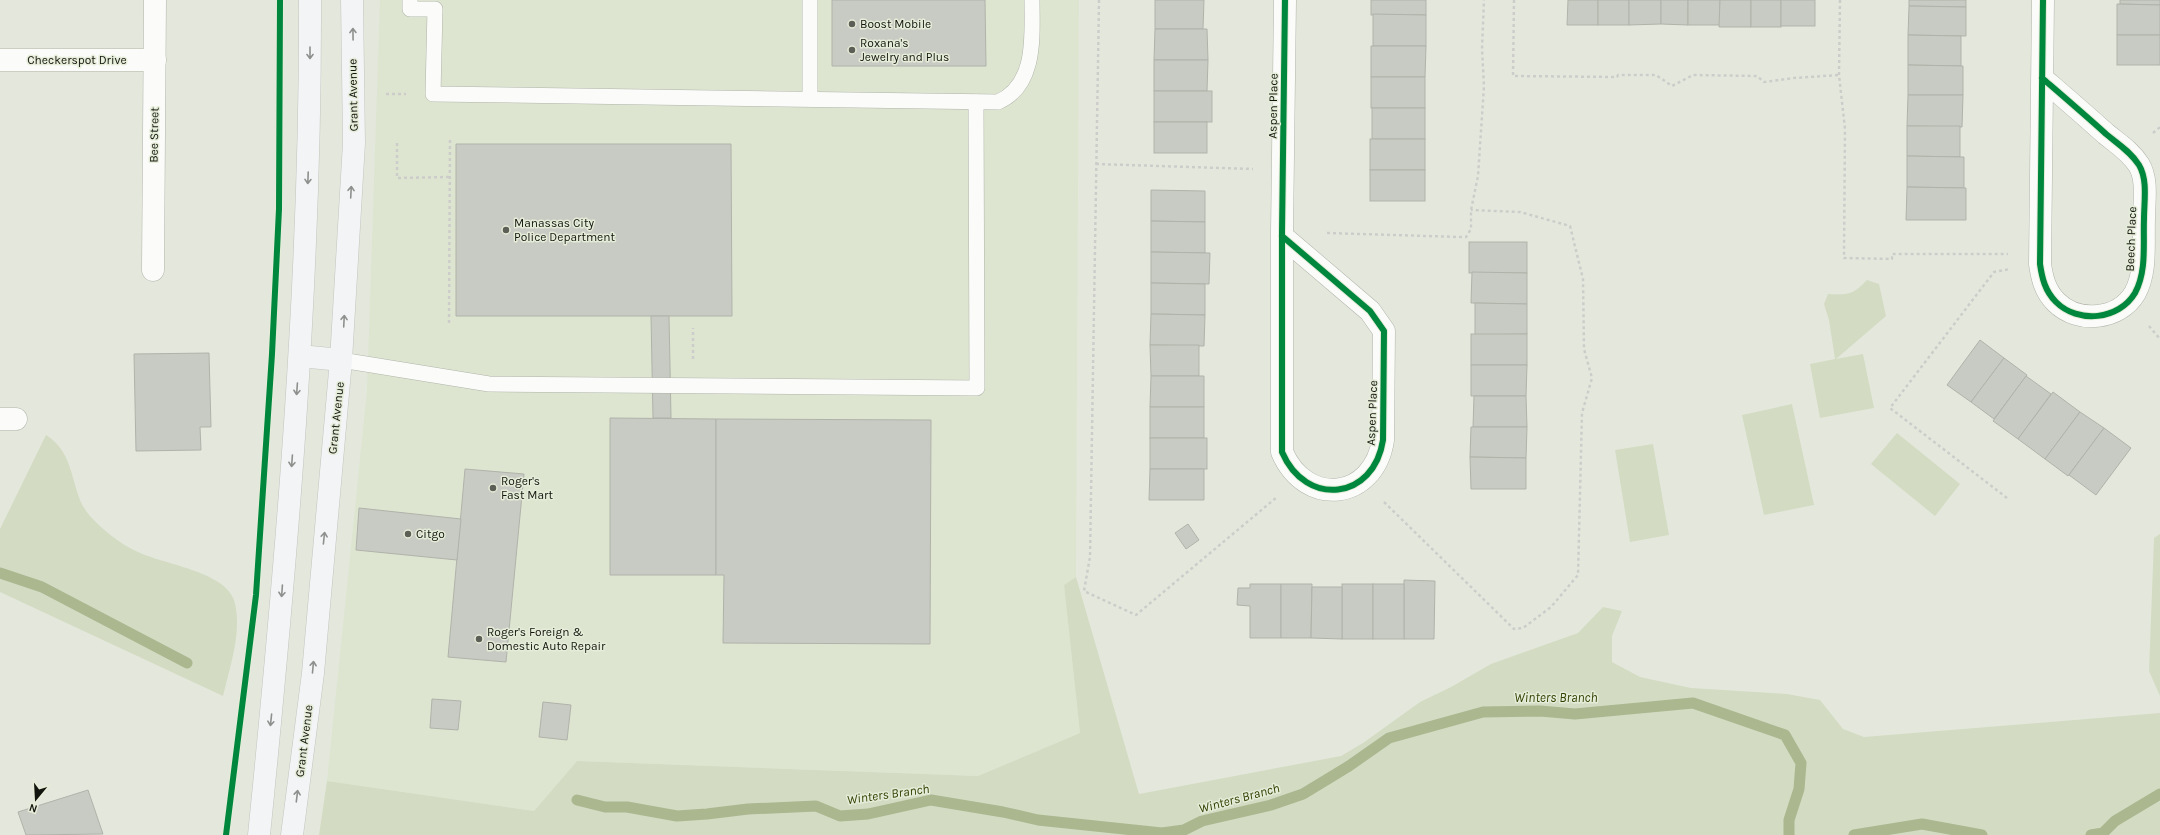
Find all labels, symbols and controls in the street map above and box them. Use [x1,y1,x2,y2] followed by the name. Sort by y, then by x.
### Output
[860,17,931,31] place label: Boost Mobile
[847,19,857,29] marker: Boost Mobile
[349,28,357,41] one-way arrow
[860,36,949,64] place label: Roxana's Jewelry and Plus
[847,45,857,55] marker: Roxana's Jewelry and Plus
[306,46,314,59] one-way arrow
[27,53,127,67] street label: Checkerspot Drive
[345,58,361,132] street label: Grant Avenue
[1265,73,1281,139] street label: Aspen Place
[147,107,161,163] street label: Bee Street
[304,171,312,184] one-way arrow
[347,186,355,199] one-way arrow
[2123,206,2139,272] street label: Beech Place
[514,216,616,244] place label: Manassas City Police Department
[501,225,511,235] marker: Manassas City Police Department
[340,315,347,328] one-way arrow
[1364,380,1380,446] street label: Aspen Place
[325,381,347,455] street label: Grant Avenue
[294,382,301,395] one-way arrow
[288,454,295,467] one-way arrow
[501,474,553,502] place label: Roger's Fast Mart
[488,483,498,493] marker: Roger's Fast Mart
[416,527,445,541] place label: Citgo
[403,529,413,539] marker: Citgo
[321,532,328,545] one-way arrow
[278,584,285,597] one-way arrow
[487,625,606,653] place label: Roger's Foreign & Domestic Auto Repair
[474,634,484,644] marker: Roger's Foreign & Domestic Auto Repair
[309,661,317,674] one-way arrow
[1514,690,1598,705] water label: Winters Branch
[293,704,315,778] street label: Grant Avenue
[267,713,274,726] one-way arrow
[16,779,56,819] north arrow
[1197,780,1281,816] water label: Winters Branch
[846,781,930,807] water label: Winters Branch
[293,790,301,803] one-way arrow
[27,801,39,815] text: N

